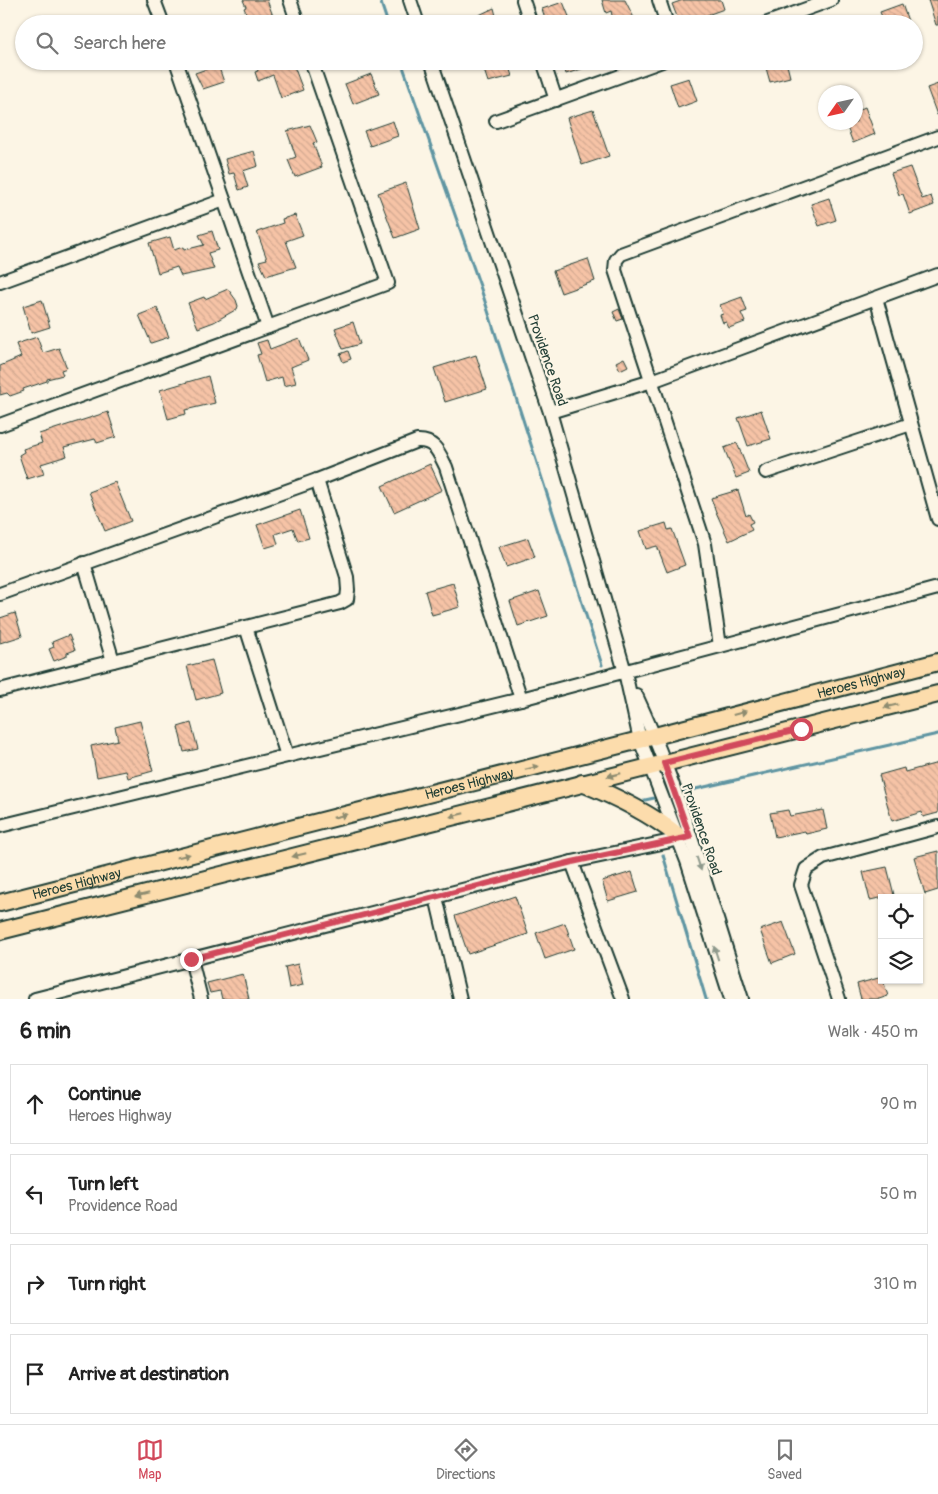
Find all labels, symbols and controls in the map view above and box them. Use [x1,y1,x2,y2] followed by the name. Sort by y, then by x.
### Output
[15,15,923,70] search box
[33,29,61,57] icon: search
[73,31,166,55] text: Search here
[818,85,863,130] north arrow
[524,312,571,408] street label: Providence Road
[815,663,907,702] street label: Heroes Highway
[883,702,898,710] one-way arrow
[732,709,747,717] one-way arrow
[790,718,813,741] route start
[524,763,539,771] one-way arrow
[423,764,515,803] street label: Heroes Highway
[607,772,622,780] one-way arrow
[678,781,725,877] street label: Providence Road
[449,811,464,819] one-way arrow
[333,812,348,820] one-way arrow
[292,851,307,859] one-way arrow
[175,852,190,860] one-way arrow
[696,857,703,872] one-way arrow
[31,865,123,903] street label: Heroes Highway
[134,891,149,899] one-way arrow
[878,894,923,984] map controls
[878,894,923,939] button: locate
[878,939,923,984] button: layers
[712,945,720,960] one-way arrow
[180,948,203,971] route end
[20,1018,71,1045] text: 6 min
[828,1022,918,1042] text: Walk · 450 m
[68,1082,141,1106] text: Continue
[21,1090,49,1118] icon: ahead
[880,1094,917,1114] text: 90 m
[68,1106,172,1126] text: Heroes Highway
[68,1172,138,1196] text: Turn left
[21,1180,49,1208] icon: left
[880,1184,917,1204] text: 50 m
[68,1196,178,1216] text: Providence Road
[21,1270,49,1298] icon: right
[68,1272,146,1296] text: Turn right
[873,1274,917,1294] text: 310 m
[21,1360,49,1388] icon: arrive
[68,1362,229,1386] text: Arrive at destination
[136,1436,164,1483] tab: Map
[436,1436,495,1483] tab: Directions
[767,1436,802,1483] tab: Saved

